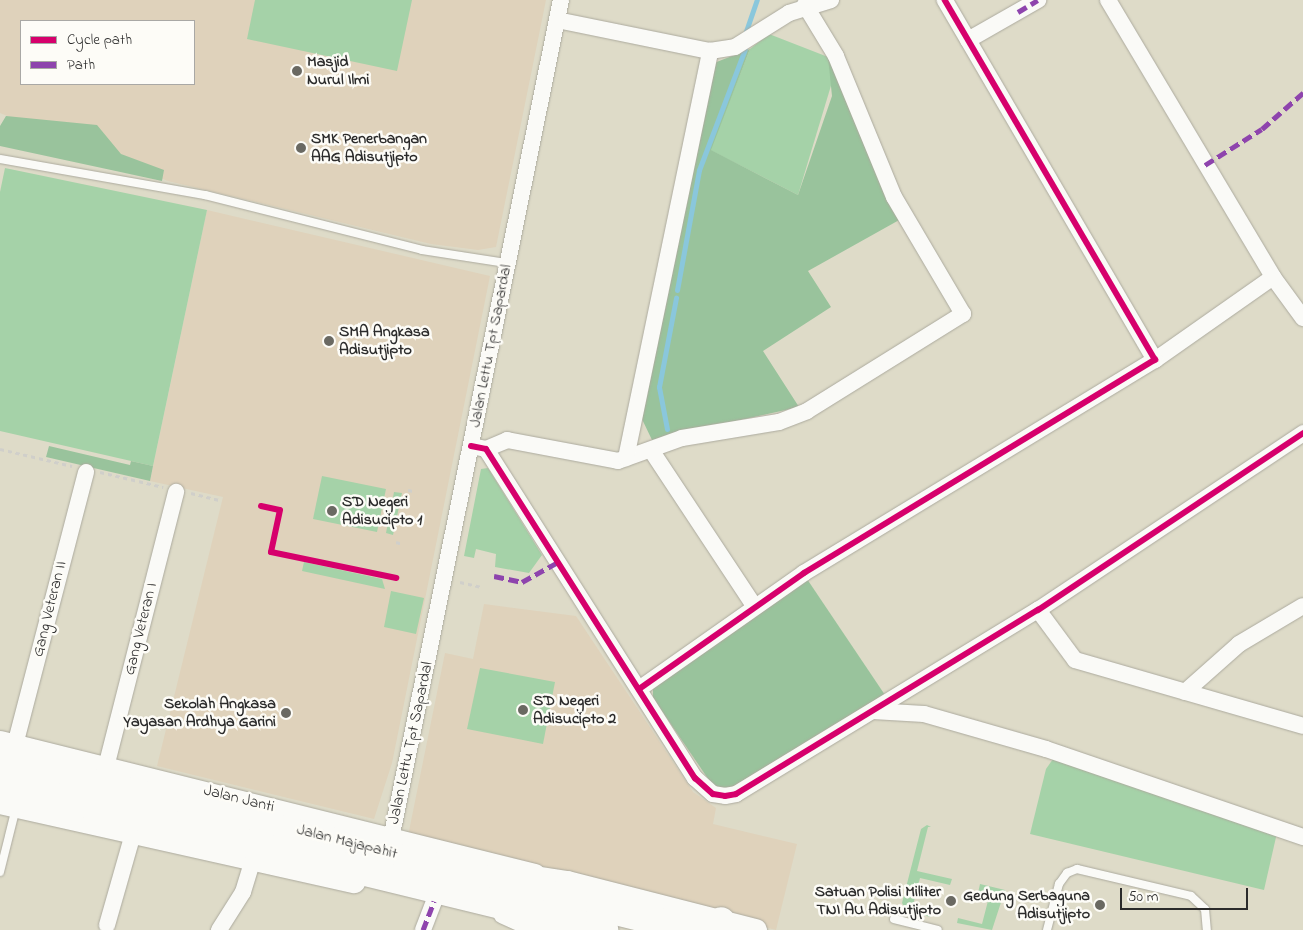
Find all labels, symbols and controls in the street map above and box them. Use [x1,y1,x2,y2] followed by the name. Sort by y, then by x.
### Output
[20,20,195,85] legend
[67,29,132,51] text: Cycle path
[307,52,369,90] place label: Masjid Nurul Ilmi
[67,54,95,76] text: Path
[291,65,303,77] marker: Masjid Nurul Ilmi
[311,129,427,167] place label: SMK Penerbangan AAG Adisutjipto
[295,142,307,154] marker: SMK Penerbangan AAG Adisutjipto
[466,263,516,429] street label: Jalan Lettu Tpt Sapardal
[339,322,430,360] place label: SMA Angkasa Adisutjipto
[323,335,335,347] marker: SMA Angkasa Adisutjipto
[342,492,422,530] place label: SD Negeri Adisucipto 1
[326,505,338,517] marker: SD Negeri Adisucipto 1
[29,559,71,659] street label: Gang Veteran II
[120,581,162,677] street label: Gang Veteran I
[384,660,438,826] street label: Jalan Lettu Tpt Sapardal
[533,691,616,729] place label: SD Negeri Adisucipto 2
[124,694,276,732] place label: Sekolah Angkasa Yayasan Ardhya Garini
[517,704,529,716] marker: SD Negeri Adisucipto 2
[280,707,292,719] marker: Sekolah Angkasa Yayasan Ardhya Garini
[202,781,276,817] street label: Jalan Janti
[295,820,399,864] street label: Jalan Majapahit
[1123,878,1250,910] scale bar
[815,882,941,920] place label: Satuan Polisi Militer TNI AU Adisutjipto
[963,886,1090,924] place label: Gedung Serbaguna Adisutjipto
[1128,886,1158,908] text: 50 m
[945,895,957,907] marker: Satuan Polisi Militer TNI AU Adisutjipto
[1094,899,1106,911] marker: Gedung Serbaguna Adisutjipto

